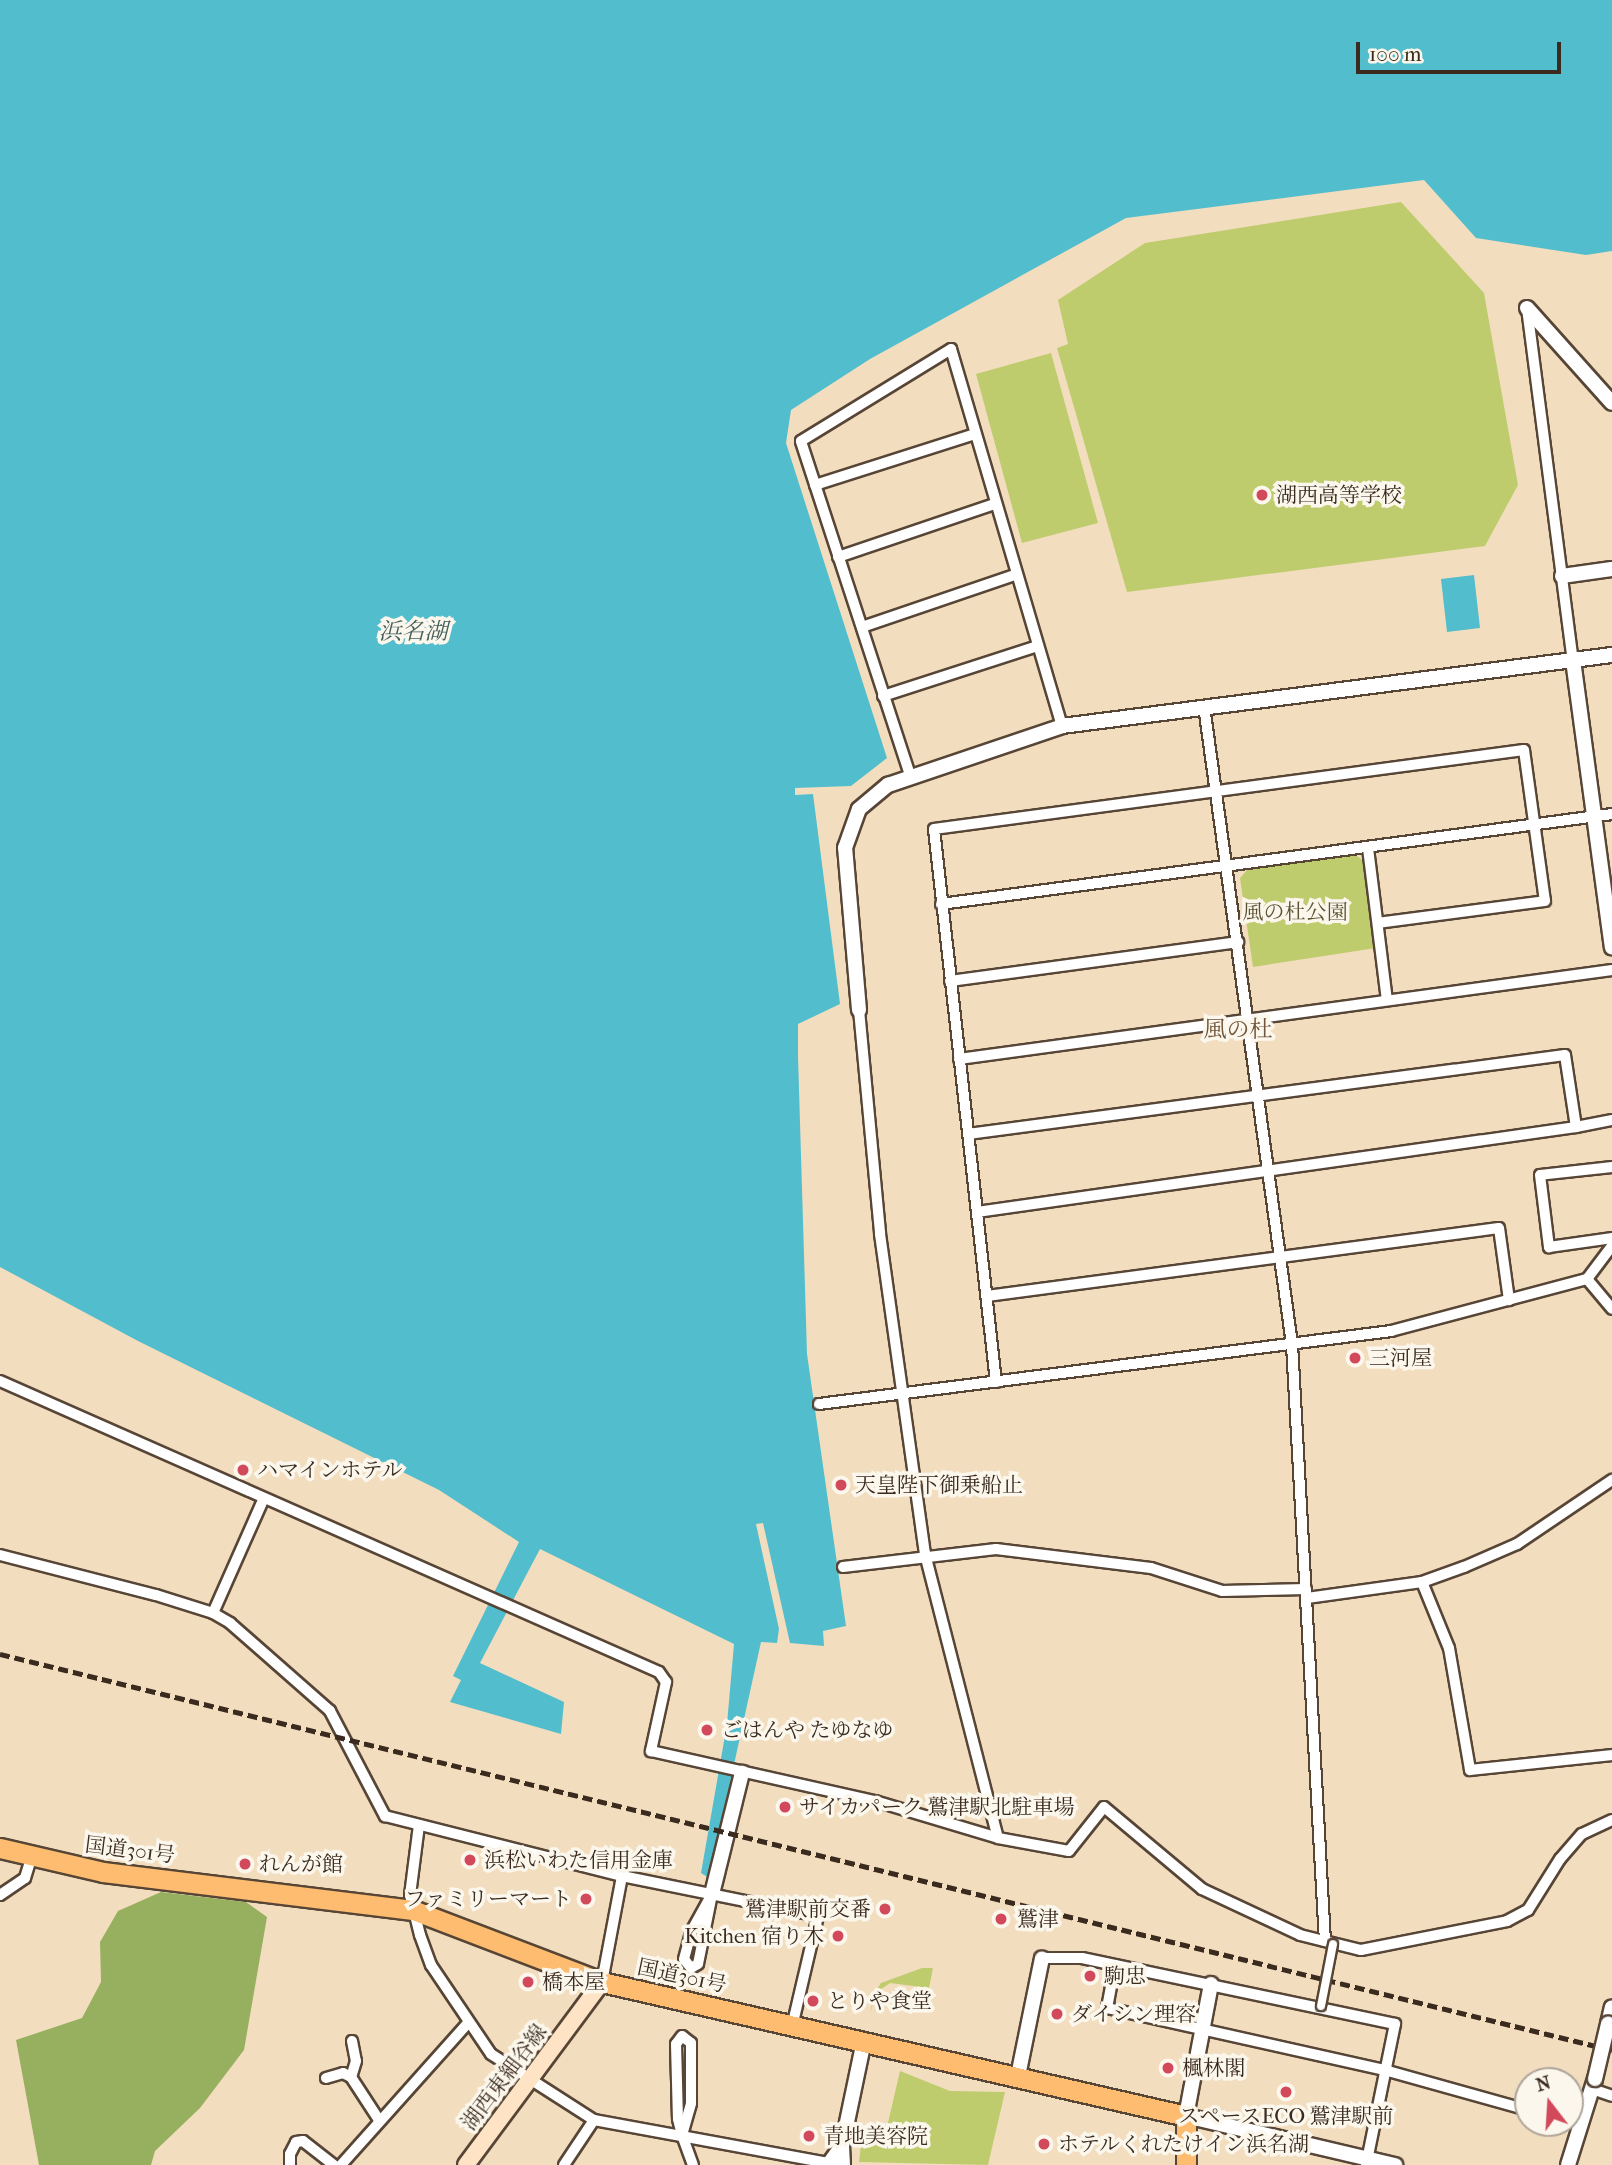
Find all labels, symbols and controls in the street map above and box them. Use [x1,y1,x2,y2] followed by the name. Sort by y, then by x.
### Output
[1360,28,1565,72] scale bar
[1369,42,1422,66] text: 100 m
[1276,482,1402,508] place label: 湖西高等学校
[1254,487,1270,503] marker: 湖西高等学校
[379,618,447,646] water label: 浜名湖
[1243,899,1347,925] park label: 風の杜公園
[1204,1016,1272,1044] district label: 風の杜
[1369,1345,1432,1371] place label: 三河屋
[1347,1350,1363,1366] marker: 三河屋
[257,1457,404,1483] place label: ハマインホテル
[235,1462,251,1478] marker: ハマインホテル
[855,1472,1023,1498] place label: 天皇陛下御乗船止
[833,1477,849,1493] marker: 天皇陛下御乗船止
[721,1717,894,1743] place label: ごはんや たゆなゆ
[699,1722,715,1738] marker: ごはんや たゆなゆ
[799,1794,1077,1820] place label: サイカパーク 鷲津駅北駐車場
[777,1799,793,1815] marker: サイカパーク 鷲津駅北駐車場
[84,1832,176,1868] street label: 国道301号
[484,1847,673,1873] place label: 浜松いわた信用金庫
[259,1851,343,1877] place label: れんが館
[462,1852,478,1868] marker: 浜松いわた信用金庫
[237,1856,253,1872] marker: れんが館
[404,1886,572,1912] place label: ファミリーマート
[578,1891,594,1907] marker: ファミリーマート
[745,1896,871,1922] place label: 鷲津駅前交番
[877,1901,893,1917] marker: 鷲津駅前交番
[1017,1906,1059,1932] place label: 鷲津
[991,1909,1011,1929] marker: 鷲津
[684,1923,824,1949] place label: Kitchen 宿り木
[830,1928,846,1944] marker: Kitchen 宿り木
[635,1954,729,1998] street label: 国道301号
[1104,1963,1146,1989] place label: 駒忠
[1082,1968,1098,1984] marker: 駒忠
[542,1969,605,1995] place label: 橋本屋
[520,1974,536,1990] marker: 橋本屋
[827,1988,932,2014] place label: とりや食堂
[805,1993,821,2009] marker: とりや食堂
[1071,2001,1197,2027] place label: ダイシン理容
[1049,2006,1065,2022] marker: ダイシン理容
[456,2019,552,2135] street label: 湖西東細谷線
[1182,2055,1245,2081] place label: 楓林閣
[1160,2060,1176,2076] marker: 楓林閣
[1514,2067,1584,2137] north arrow
[1533,2071,1554,2096] text: N
[1278,2084,1294,2100] marker: スペースECO 鷲津駅前
[1178,2103,1394,2129] place label: スペースECO 鷲津駅前
[823,2123,928,2149] place label: 青地美容院
[801,2128,817,2144] marker: 青地美容院
[1058,2131,1310,2157] place label: ホテルくれたけイン浜名湖
[1036,2136,1052,2152] marker: ホテルくれたけイン浜名湖

